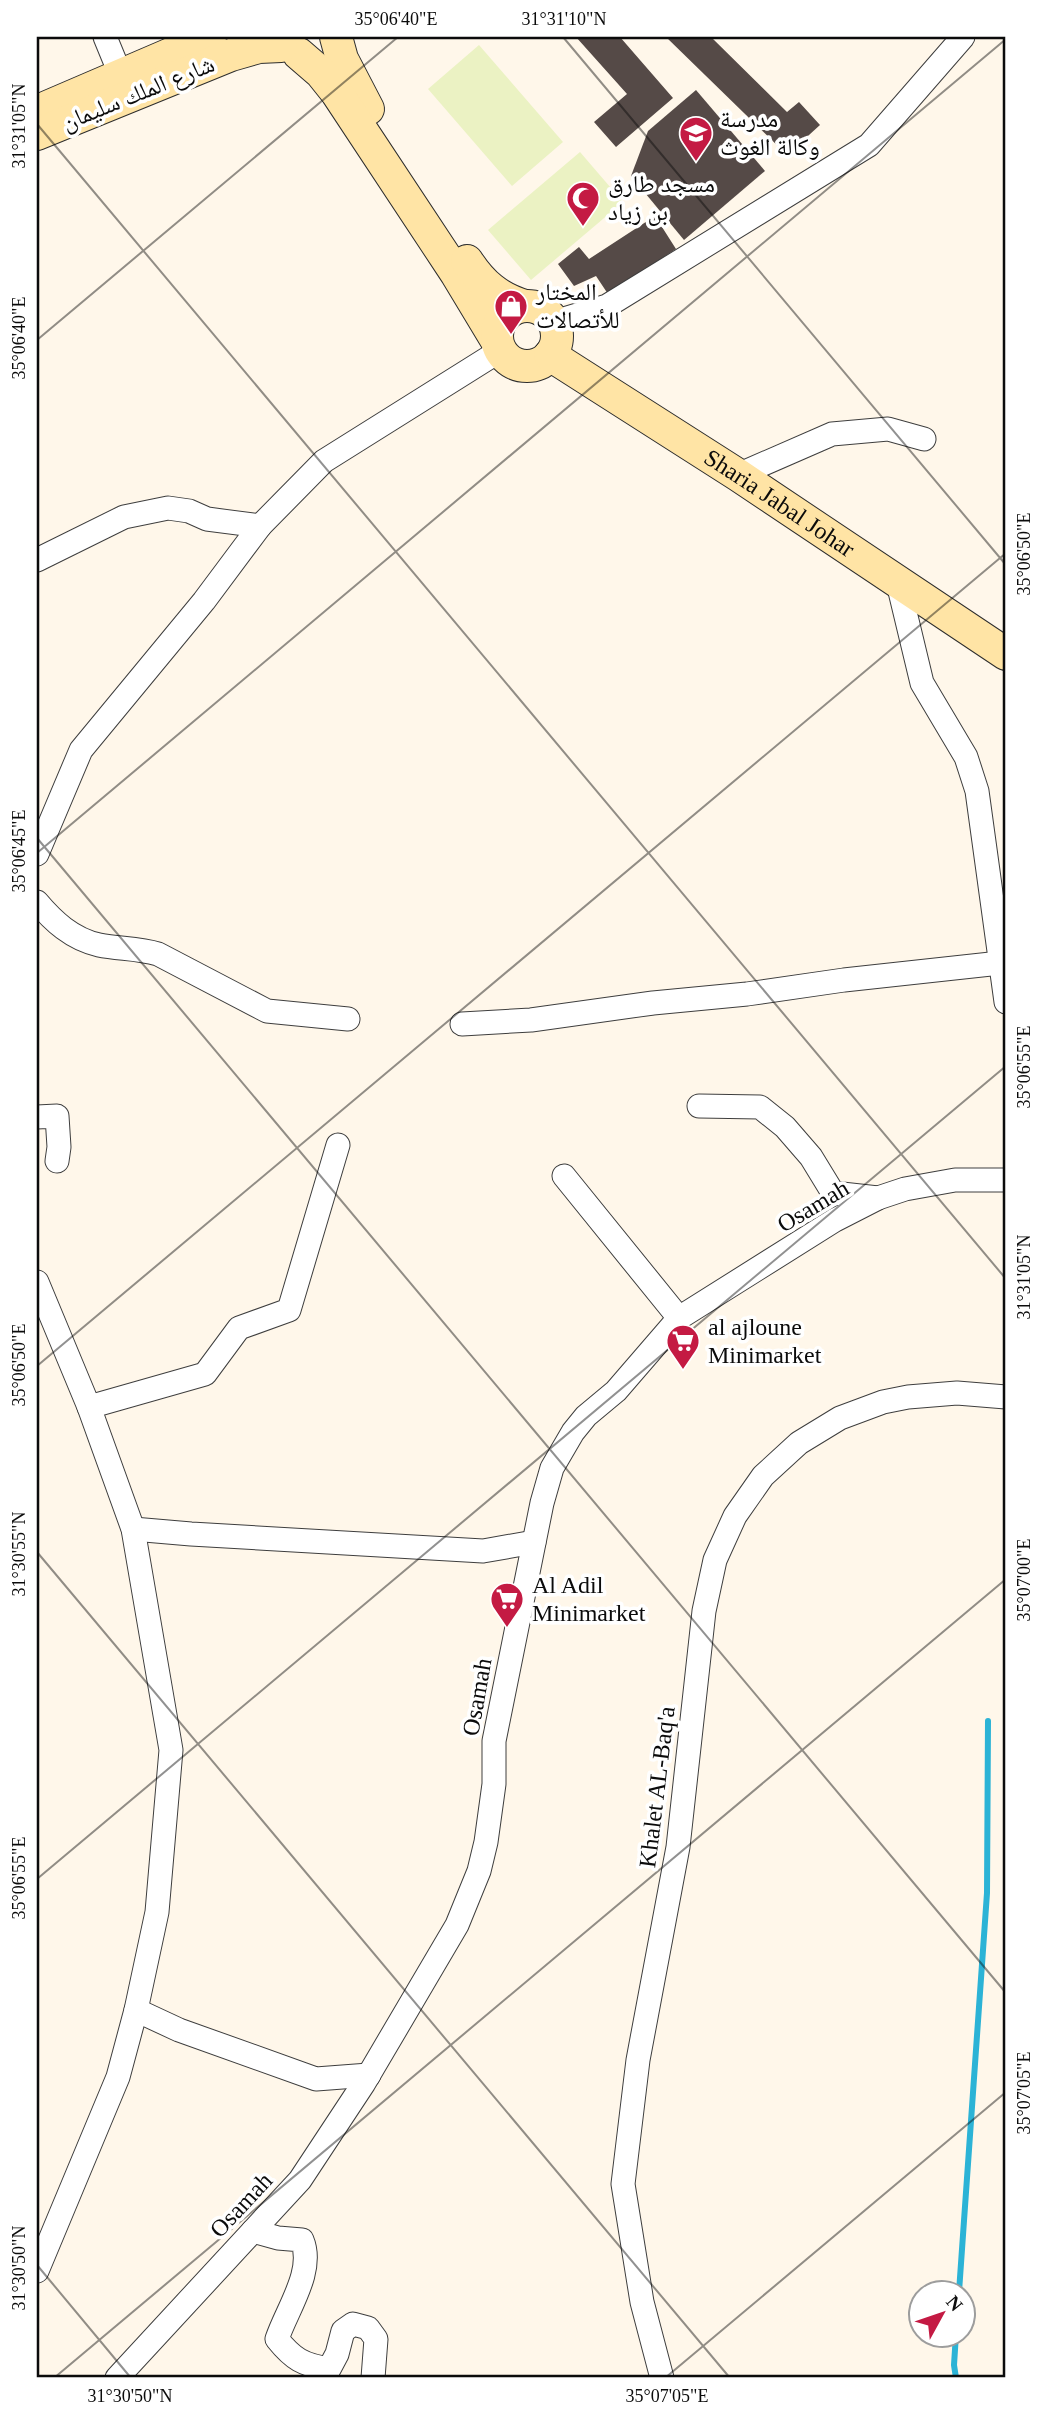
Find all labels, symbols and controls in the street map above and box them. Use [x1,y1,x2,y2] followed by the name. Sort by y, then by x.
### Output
[355,9,437,29] text: 35°06'40"E
[522,9,606,29] text: 31°31'10"N
[58,51,219,137] street label: شارع الملك سليمان
[9,84,29,168] text: 31°31'05"N
[720,106,820,160] place label: مدرسة وكالة الغوث
[677,114,715,163] school or university icon: مدرسة وكالة الغوث
[608,171,715,226] place label: مسجد طارق بن زياد
[564,179,602,228] mosque icon: مسجد طارق بن زياد
[535,279,620,333] place label: المختار للأتصالات
[492,287,530,336] shop icon: المختار للأتصالات
[9,297,29,379] text: 35°06'40"E
[700,444,859,562] street label: Sharia Jabal Johar
[1014,513,1034,595] text: 35°06'50"E
[9,810,29,892] text: 35°06'45"E
[1014,1026,1034,1108] text: 35°06'55"E
[773,1175,853,1237] street label: Osamah
[1014,1235,1034,1319] text: 31°31'05"N
[708,1314,822,1368] place label: al ajloune Minimarket
[664,1322,702,1371] supermarket icon: al ajloune Minimarket
[9,1324,29,1406] text: 35°06'50"E
[9,1512,29,1596] text: 31°30'55"N
[1014,1539,1034,1621] text: 35°07'00"E
[532,1572,646,1626] place label: Al Adil Minimarket
[488,1580,526,1629] supermarket icon: Al Adil Minimarket
[457,1656,497,1738] street label: Osamah
[634,1705,680,1869] street label: Khalet AL-Baq'a
[9,1837,29,1919] text: 35°06'55"E
[1014,2052,1034,2134] text: 35°07'05"E
[205,2167,277,2243] street label: Osamah
[9,2226,29,2310] text: 31°30'50"N
[906,2278,976,2348] north arrow
[942,2291,967,2316] text: N
[88,2386,172,2406] text: 31°30'50"N
[626,2386,708,2406] text: 35°07'05"E

